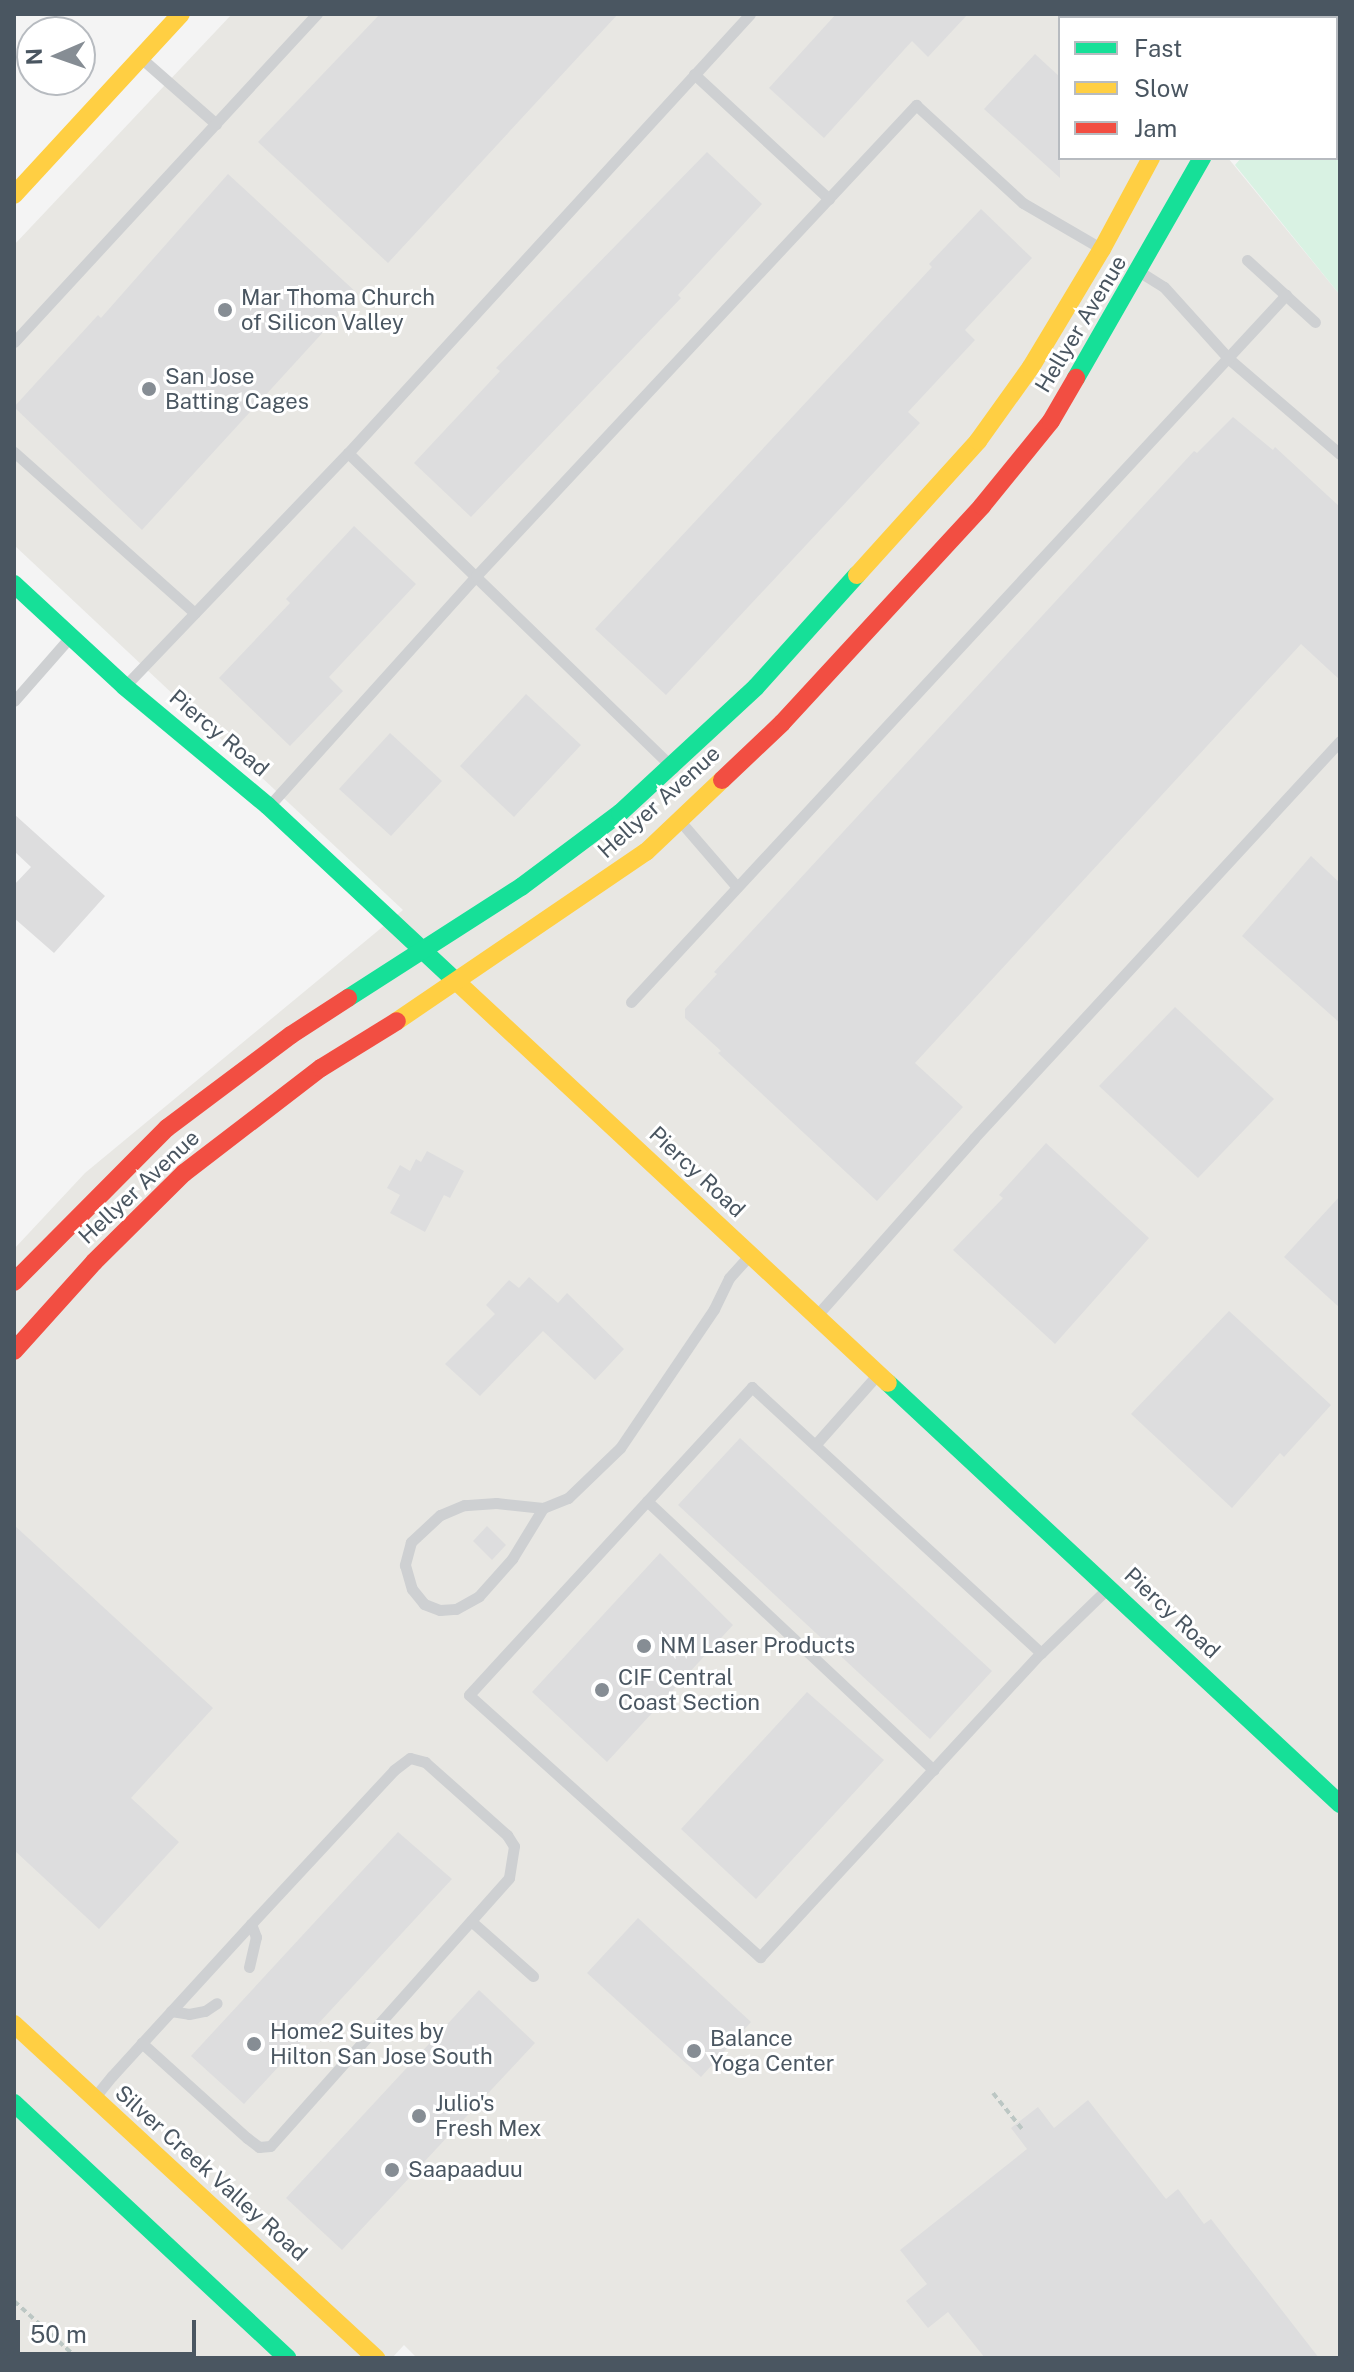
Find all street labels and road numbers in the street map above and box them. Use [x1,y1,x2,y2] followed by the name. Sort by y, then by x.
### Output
[1030,251,1132,397] street label: Hellyer Avenue
[164,684,274,782] street label: Piercy Road
[592,740,726,864] street label: Hellyer Avenue
[644,1121,750,1223] street label: Piercy Road
[73,1124,205,1250] street label: Hellyer Avenue
[1119,1562,1225,1664] street label: Piercy Road
[109,2080,313,2266] street label: Silver Creek Valley Road

